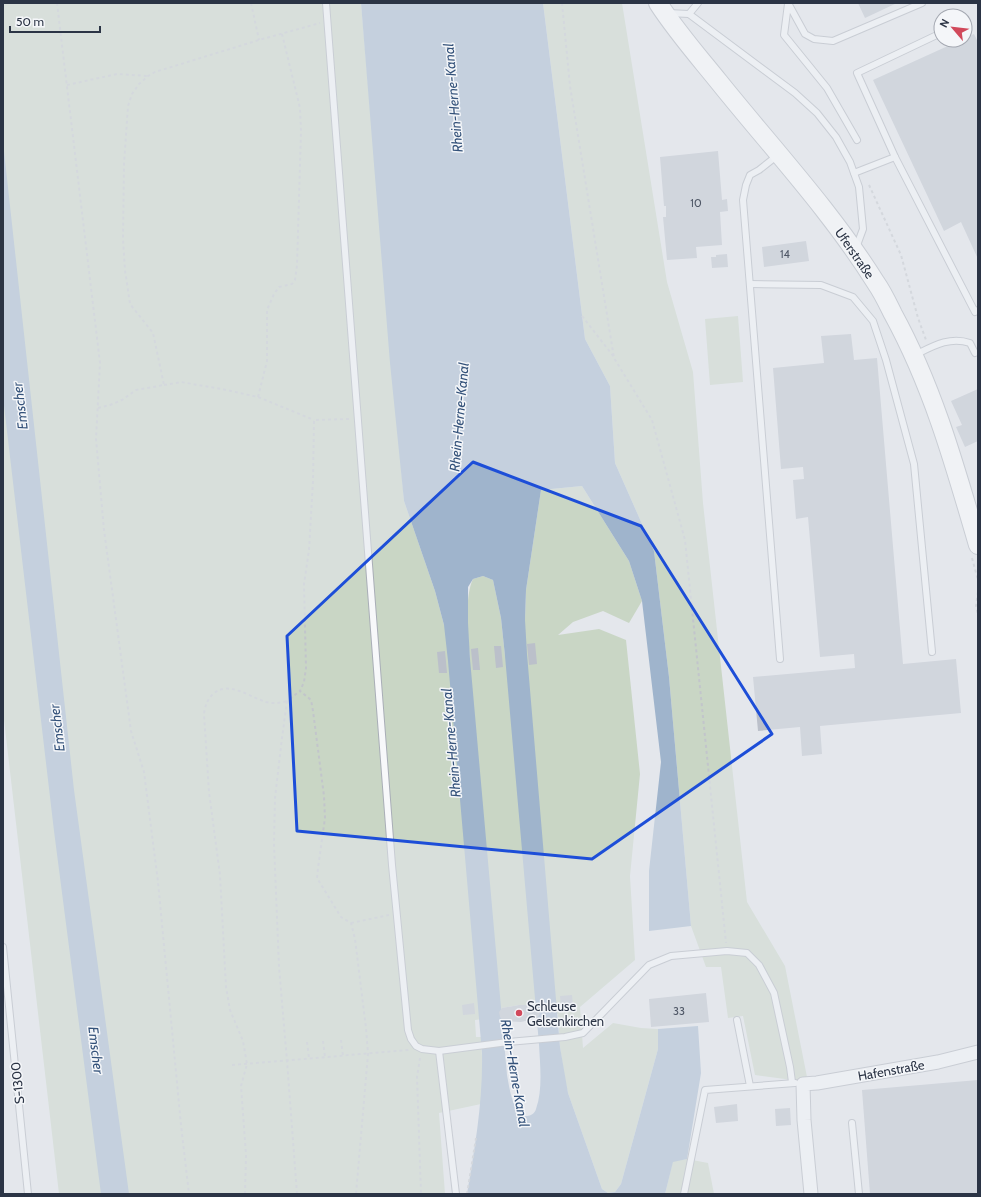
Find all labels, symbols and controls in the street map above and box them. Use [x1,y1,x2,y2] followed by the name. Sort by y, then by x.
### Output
[10,8,100,34] scale bar
[933,8,973,48] north arrow
[16,14,44,29] text: 50 m
[936,17,952,30] text: N
[439,42,467,153] water label: Rhein-Herne-Kanal
[690,196,702,210] house number: 10
[832,224,878,282] street label: Uferstraße
[780,247,791,261] house number: 14
[445,361,473,472] water label: Rhein-Herne-Kanal
[8,381,32,431] water label: Emscher
[437,687,465,798] water label: Rhein-Herne-Kanal
[45,703,69,753] water label: Emscher
[527,998,604,1029] place label: Schleuse Gelsenkirchen
[673,1004,685,1018] house number: 33
[514,1008,524,1018] marker: Schleuse Gelsenkirchen
[497,1018,533,1129] water label: Rhein-Herne-Kanal
[84,1025,108,1075] water label: Emscher
[856,1056,926,1084] street label: Hafenstraße
[7,1061,27,1105] street label: S-1300

